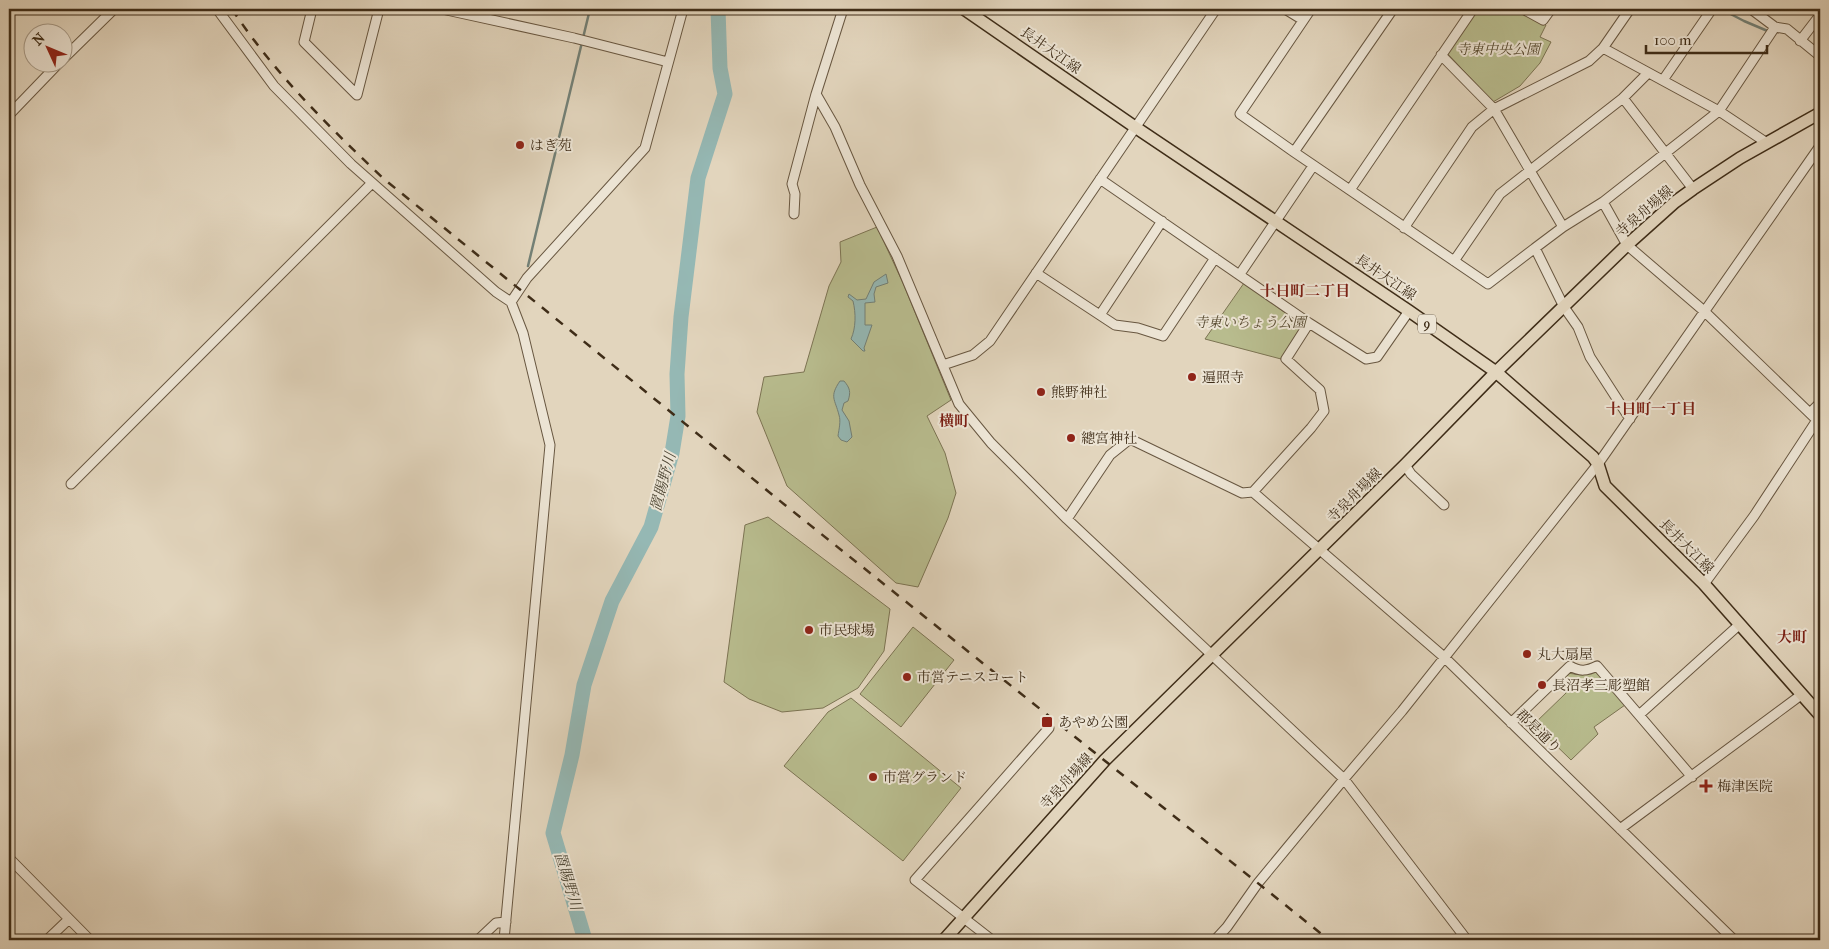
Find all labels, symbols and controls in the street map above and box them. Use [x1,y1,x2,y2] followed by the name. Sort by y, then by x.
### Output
[22,22,72,72] north arrow
[1646,22,1768,54] scale bar
[1017,23,1084,77] street label: 長井大江線
[29,29,49,49] text: N
[1654,31,1692,49] text: 100 m
[1456,41,1542,58] park label: 寺東中央公園
[530,137,572,154] place label: はぎ苑
[514,139,526,151] marker: はぎ苑
[1612,182,1676,241] street label: 寺泉舟場線
[1352,251,1419,304] street label: 長井大江線
[1260,282,1350,300] district label: 十日町二丁目
[1194,314,1308,331] park label: 寺東いちょう公園
[1418,314,1436,334] road number: 9
[1202,369,1244,386] place label: 遍照寺
[1186,371,1198,383] marker: 遍照寺
[1051,384,1107,401] place label: 熊野神社
[1035,386,1047,398] marker: 熊野神社
[1606,400,1696,418] district label: 十日町一丁目
[939,412,969,430] district label: 横町
[1081,430,1137,447] place label: 總宮神社
[1065,432,1077,444] marker: 總宮神社
[647,449,680,513] water label: 置賜野川
[1324,465,1385,526] street label: 寺泉舟場線
[1656,516,1717,577] street label: 長井大江線
[819,622,875,639] place label: 市民球場
[803,624,815,636] marker: 市民球場
[1777,628,1807,646] district label: 大町
[1537,646,1593,663] place label: 丸大扇屋
[1521,648,1533,660] marker: 丸大扇屋
[917,669,1028,686] place label: 市営テニスコート
[901,671,913,683] marker: 市営テニスコート
[1552,677,1650,694] place label: 長沼孝三彫塑館
[1536,679,1548,691] marker: 長沼孝三彫塑館
[1513,706,1565,757] street label: 郡是通り
[1058,714,1128,731] place label: あやめ公園
[1040,715,1054,729] marker: あやめ公園
[1037,750,1096,813] street label: 寺泉舟場線
[883,769,967,786] place label: 市営グランド
[867,771,879,783] marker: 市営グランド
[1717,778,1773,795] place label: 梅津医院
[1699,779,1713,793] marker: 梅津医院
[551,850,586,914] water label: 置賜野川

